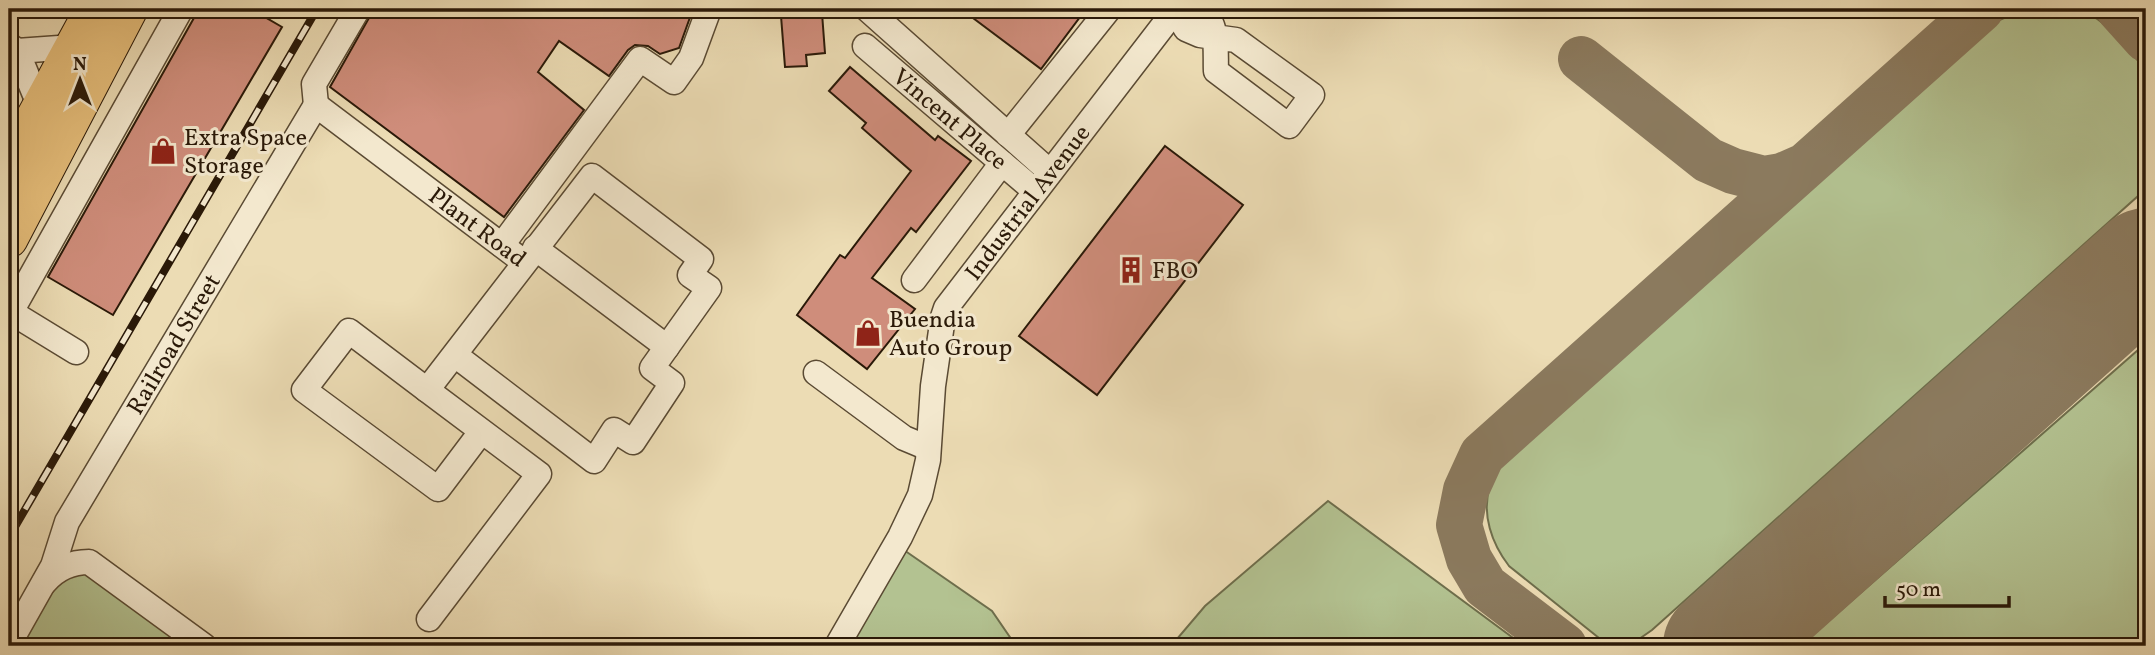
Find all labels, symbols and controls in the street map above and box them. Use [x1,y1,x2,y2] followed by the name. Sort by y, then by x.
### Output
[46,46,116,116] north arrow
[73,52,87,78] text: N
[884,61,1014,179] street label: Vincent Place
[958,119,1100,289] street label: Industrial Avenue
[184,122,307,184] place label: Extra Space Storage
[148,136,178,166] shop icon: Extra Space Storage
[420,180,533,277] street label: Plant Road
[1116,255,1146,285] building icon: FBO
[1152,255,1198,289] place label: FBO
[120,268,230,422] street label: Railroad Street
[889,304,1012,366] place label: Buendia Auto Group
[853,318,883,348] shop icon: Buendia Auto Group
[1885,564,2010,608] scale bar
[1896,576,1941,605] text: 50 m

